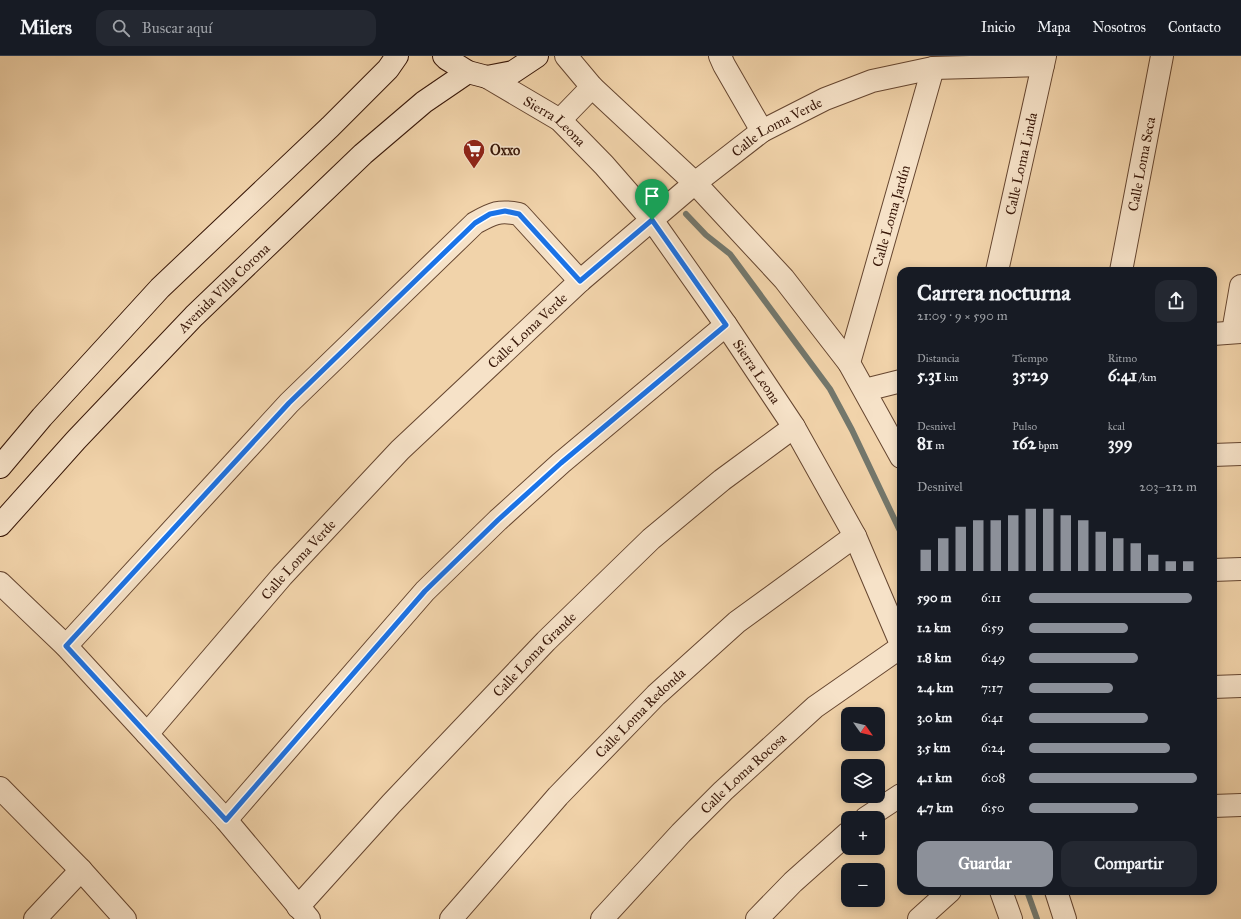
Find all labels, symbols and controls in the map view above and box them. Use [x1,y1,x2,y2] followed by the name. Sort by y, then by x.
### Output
[96,10,376,46] search box
[20,16,72,39] text: Milers
[110,17,132,39] icon: search
[142,19,212,37] text: Buscar aquí
[981,19,1015,36] text: Inicio
[1037,19,1070,36] text: Mapa
[1092,19,1146,36] text: Nosotros
[1168,19,1221,36] text: Contacto
[521,92,589,150] street label: Sierra Leona
[728,93,825,160] street label: Calle Loma Verde
[1001,111,1041,217] street label: Calle Loma Linda
[1124,115,1159,213] street label: Calle Loma Seca
[461,137,487,170] supermarket icon: Oxxo
[490,142,520,159] place label: Oxxo
[868,163,914,269] street label: Calle Loma Jardín
[635,179,669,220] pin
[641,185,663,207] icon: arrive
[173,240,273,337] street label: Avenida Villa Corona
[917,279,1070,306] text: Carrera nocturna
[1155,280,1197,322] button: share
[484,289,571,372] street label: Calle Loma Verde
[917,308,1008,324] text: 21:09 · 9 × 590 m
[729,336,785,407] street label: Sierra Leona
[917,352,960,365] text: Distancia
[1012,352,1048,365] text: Tiempo
[1108,352,1137,365] text: Ritmo
[917,365,942,386] text: 5.31
[1012,365,1049,386] text: 35:29
[1108,365,1137,386] text: 6:41
[942,371,958,384] text: km
[1137,371,1157,384] text: /km
[917,420,956,433] text: Desnivel
[1012,420,1037,433] text: Pulso
[1108,420,1125,433] text: kcal
[917,433,933,454] text: 81
[1012,433,1036,454] text: 162
[1108,433,1133,454] text: 399
[933,439,944,452] text: m
[1036,439,1059,452] text: bpm
[917,479,963,495] text: Desnivel
[1139,479,1197,495] text: 203–212 m
[257,516,339,603] street label: Calle Loma Verde
[917,590,951,606] text: 590 m
[981,590,1001,606] text: 6:11
[489,608,579,700] street label: Calle Loma Grande
[917,620,951,636] text: 1.2 km
[981,620,1004,636] text: 6:59
[917,650,952,666] text: 1.8 km
[981,650,1005,666] text: 6:49
[591,664,689,761] street label: Calle Loma Redonda
[917,680,954,696] text: 2.4 km
[981,680,1003,696] text: 7:17
[841,707,885,751] north arrow
[841,707,885,907] map controls
[917,710,952,726] text: 3.0 km
[981,710,1003,726] text: 6:41
[697,729,790,817] street label: Calle Loma Rocosa
[917,740,951,756] text: 3.5 km
[981,740,1005,756] text: 6:24
[841,759,885,803] button: layers
[917,770,952,786] text: 4.1 km
[981,770,1005,786] text: 6:08
[917,800,953,816] text: 4.7 km
[981,800,1005,816] text: 6:50
[841,811,885,855] button: +
[917,841,1053,887] button: Guardar
[1061,841,1197,887] button: Compartir
[841,863,885,907] button: −

